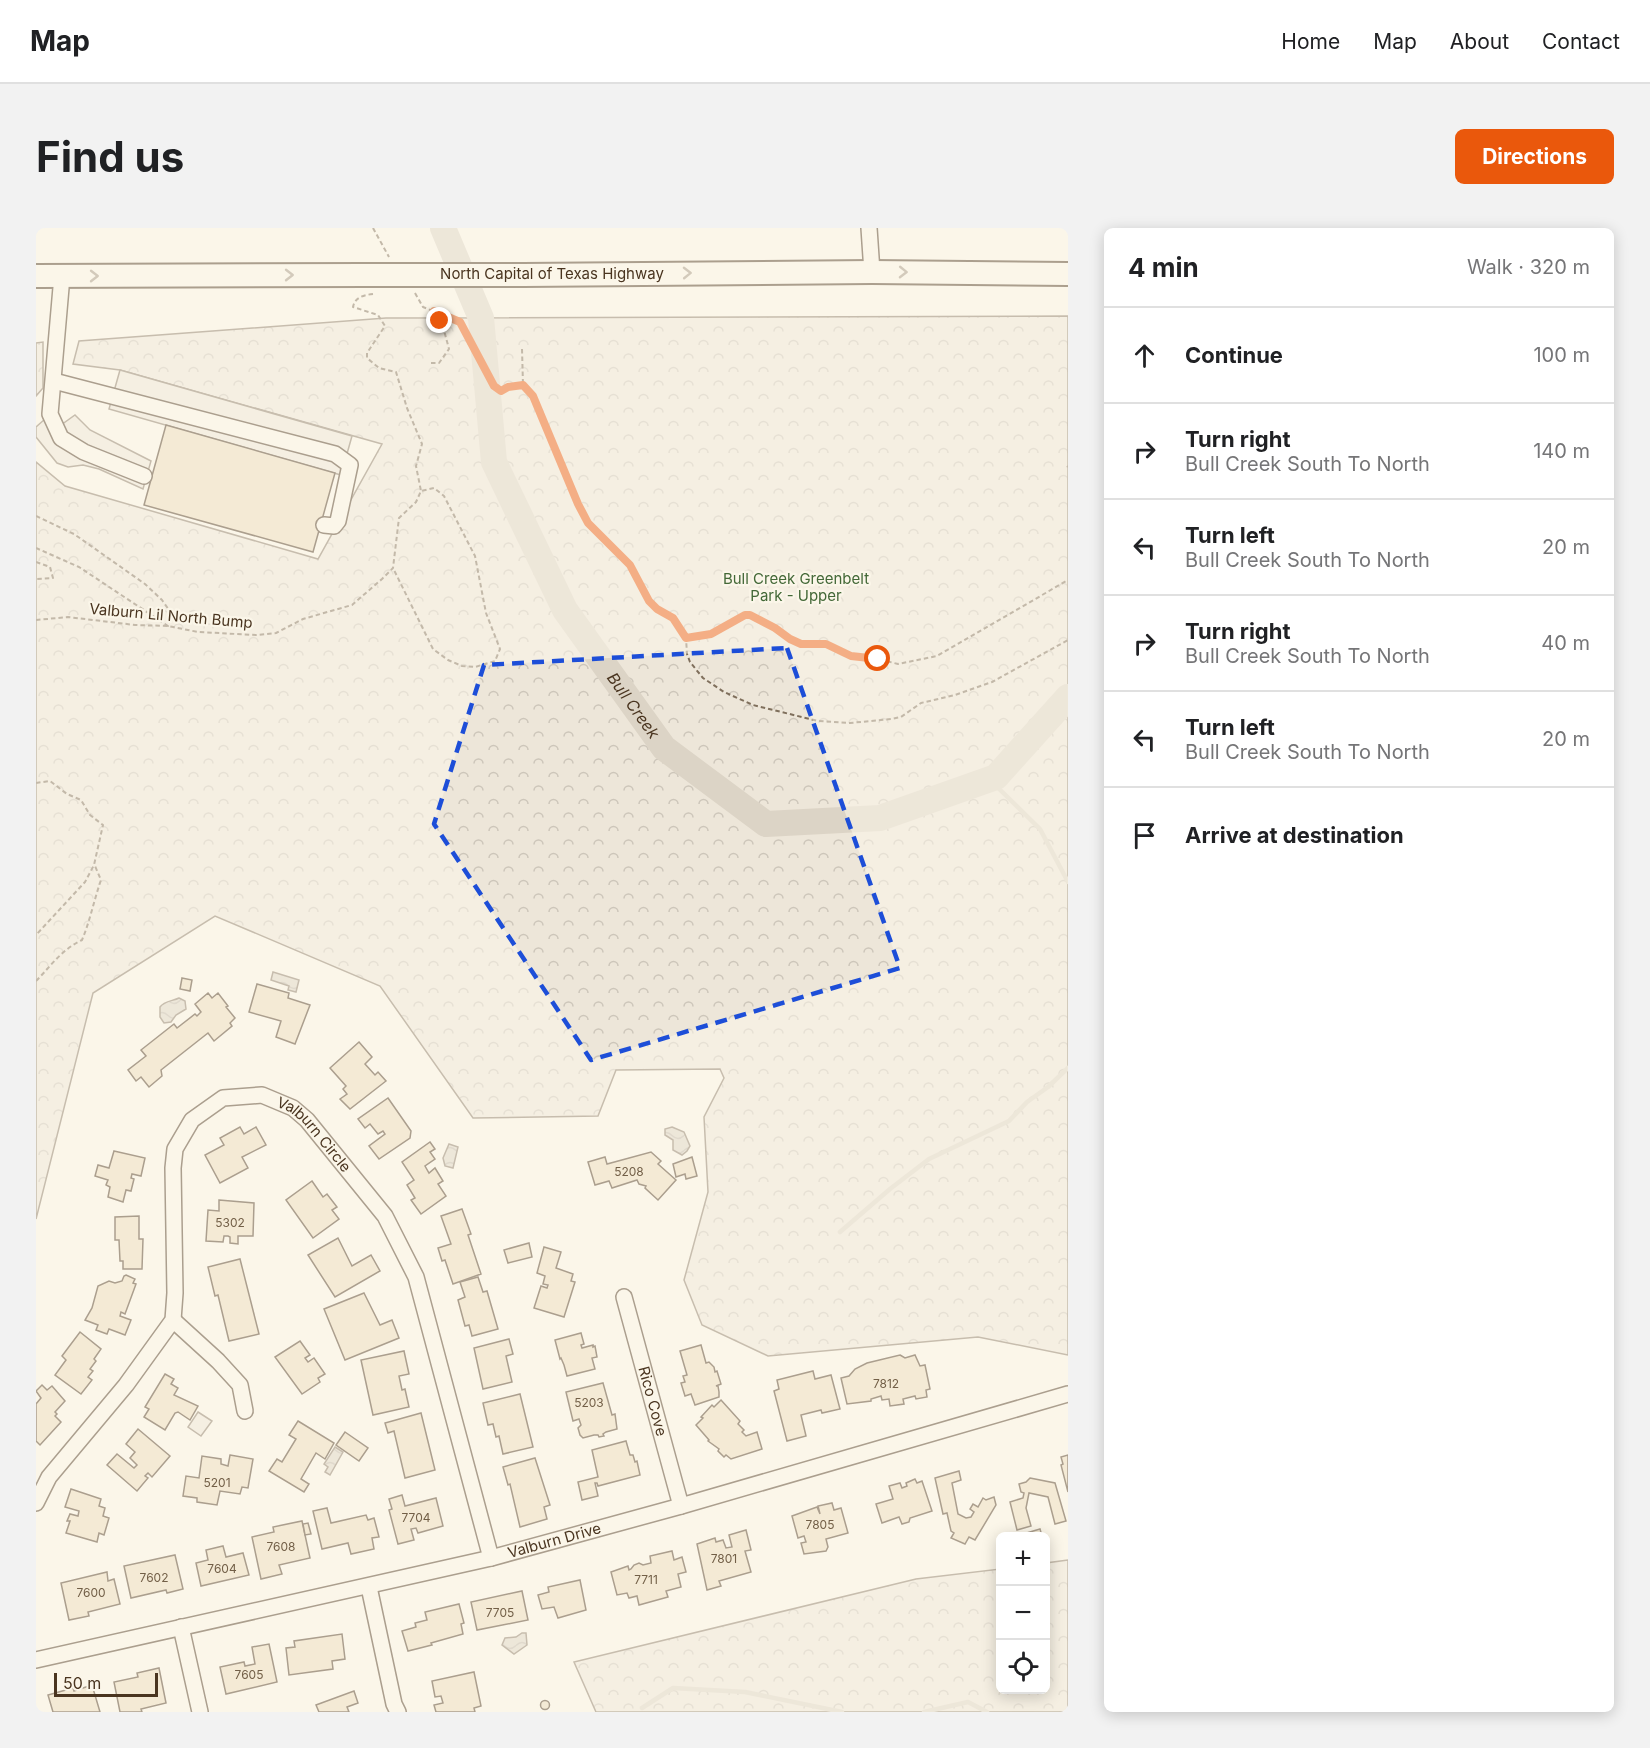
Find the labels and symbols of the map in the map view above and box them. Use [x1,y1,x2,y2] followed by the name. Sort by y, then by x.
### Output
[440,264,664,283] street label: North Capital of Texas Highway
[898,266,907,278] one-way arrow
[682,267,691,280] one-way arrow
[285,269,294,281] one-way arrow
[90,270,99,282] one-way arrow
[426,307,452,333] route end
[723,569,869,605] park label: Bull Creek Greenbelt Park - Upper
[89,599,253,632] street label: Valburn Lil North Bump
[864,645,890,671] route start
[603,668,664,743] water label: Bull Creek
[274,1092,356,1176] street label: Valburn Circle
[614,1164,644,1179] house number: 5208
[215,1215,245,1230] house number: 5302
[634,1364,671,1438] street label: Rico Cove
[873,1376,899,1391] house number: 7812
[574,1395,604,1410] house number: 5203
[203,1475,231,1490] house number: 5201
[402,1510,431,1525] house number: 7704
[806,1517,834,1532] house number: 7805
[505,1518,603,1562] street label: Valburn Drive
[266,1539,296,1554] house number: 7608
[711,1551,737,1566] house number: 7801
[207,1561,237,1576] house number: 7604
[140,1570,168,1585] house number: 7602
[634,1572,658,1587] house number: 7711
[76,1585,106,1600] house number: 7600
[486,1605,514,1620] house number: 7705
[235,1667,263,1682] house number: 7605
[54,1670,158,1698] scale bar

